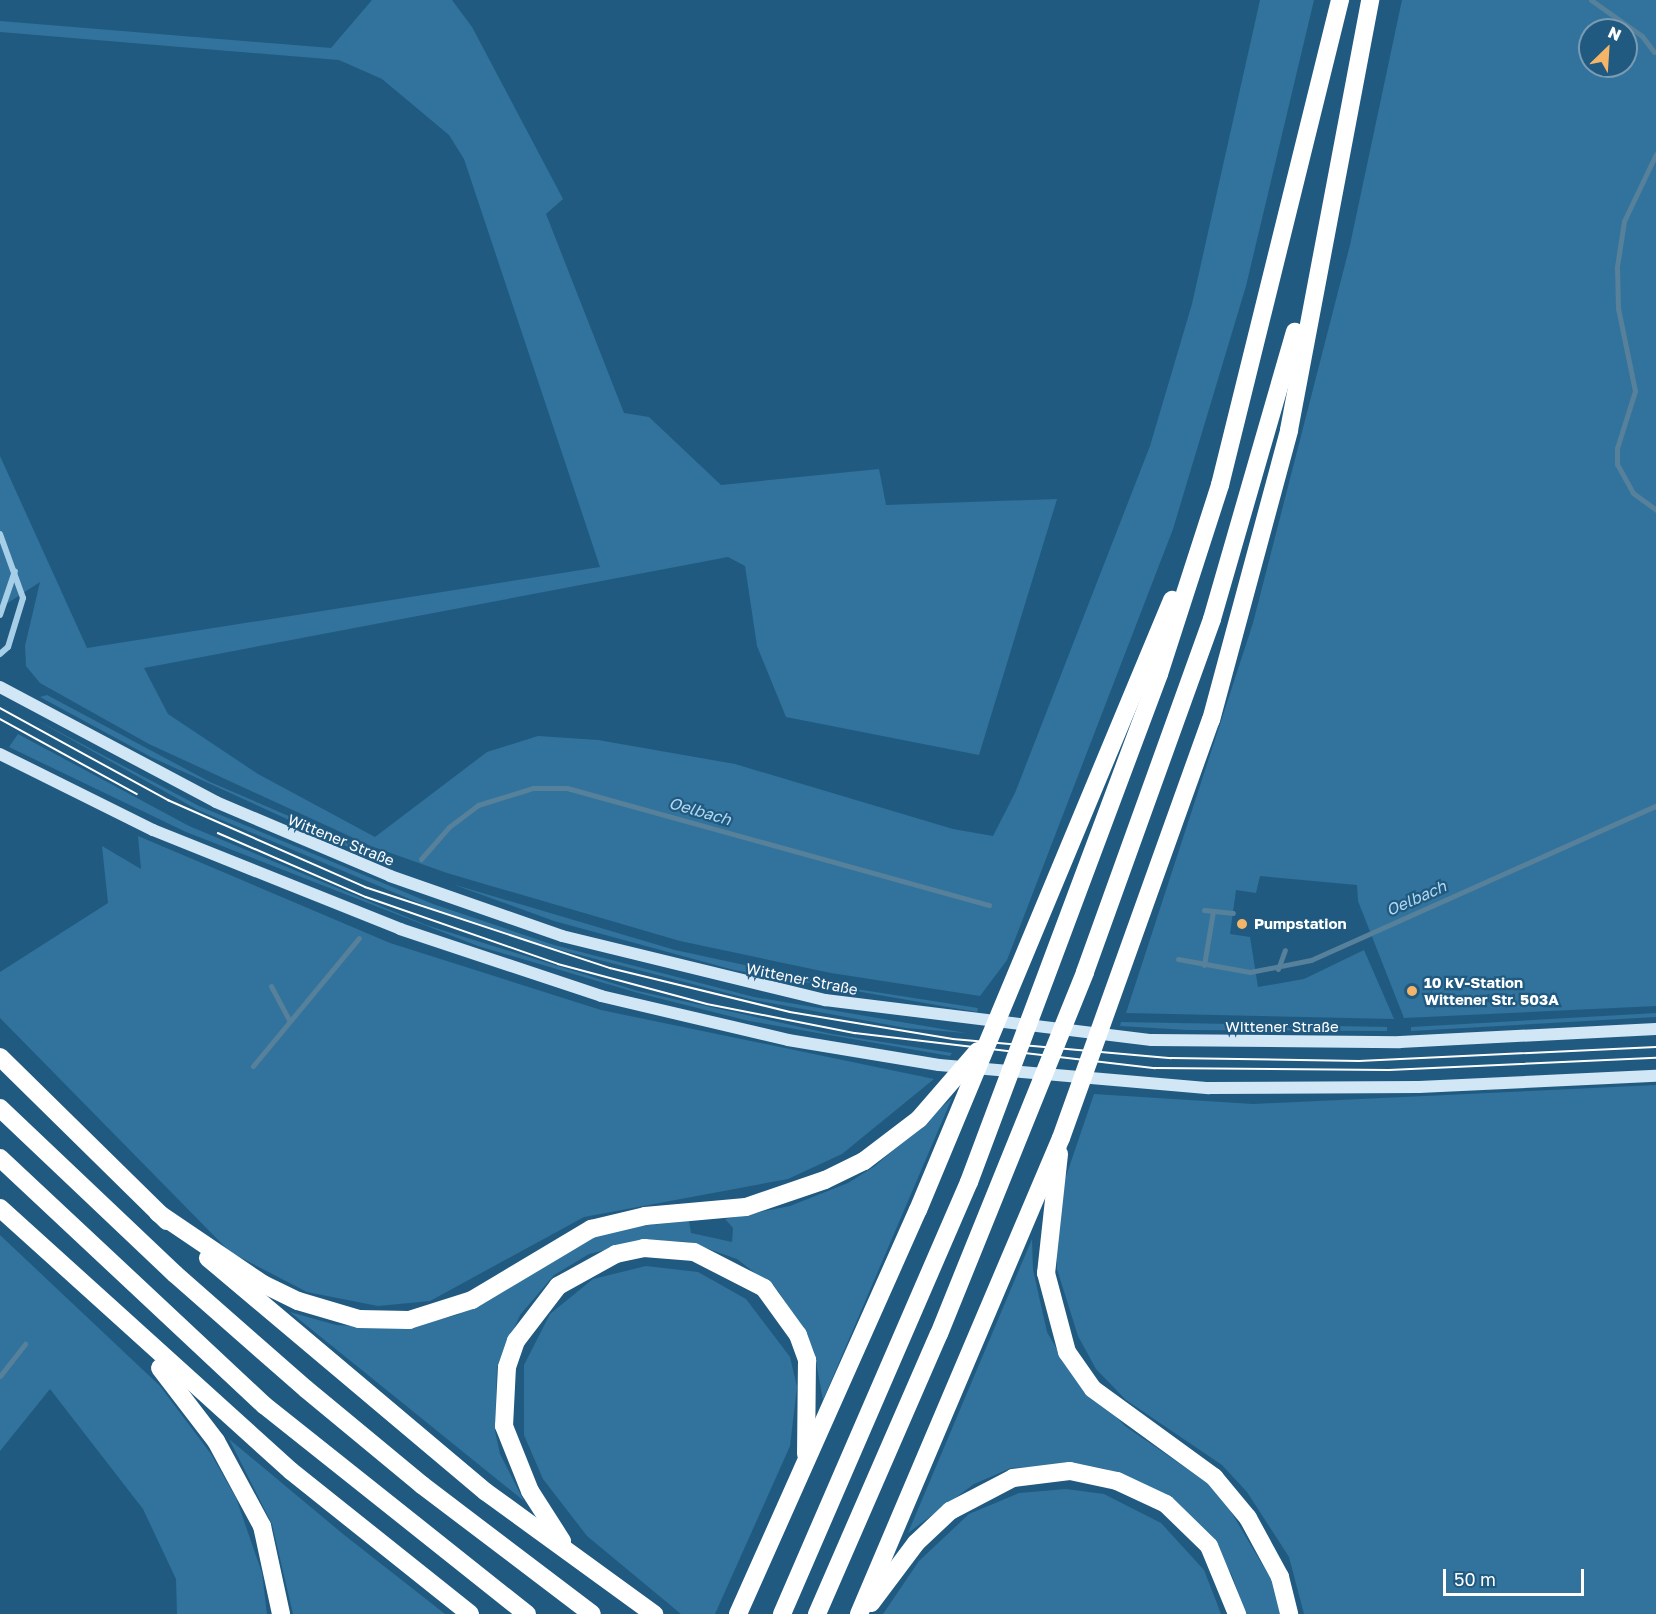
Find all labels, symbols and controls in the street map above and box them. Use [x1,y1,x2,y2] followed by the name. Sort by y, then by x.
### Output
[1578,18,1638,78] north arrow
[1605,22,1624,45] text: N
[667,793,733,829] water label: Oelbach
[285,810,397,870] street label: Wittener Straße
[1383,876,1449,920] water label: Oelbach
[1254,915,1347,933] place label: Pumpstation
[1235,917,1249,931] marker: Pumpstation
[745,959,859,999] street label: Wittener Straße
[1424,973,1559,1008] place label: 10 kV-Station Wittener Str. 503A
[1405,984,1419,998] marker: 10 kV-Station Wittener Str. 503A
[1225,1018,1339,1036] street label: Wittener Straße
[1446,1557,1587,1595] scale bar
[1454,1568,1496,1590] text: 50 m

